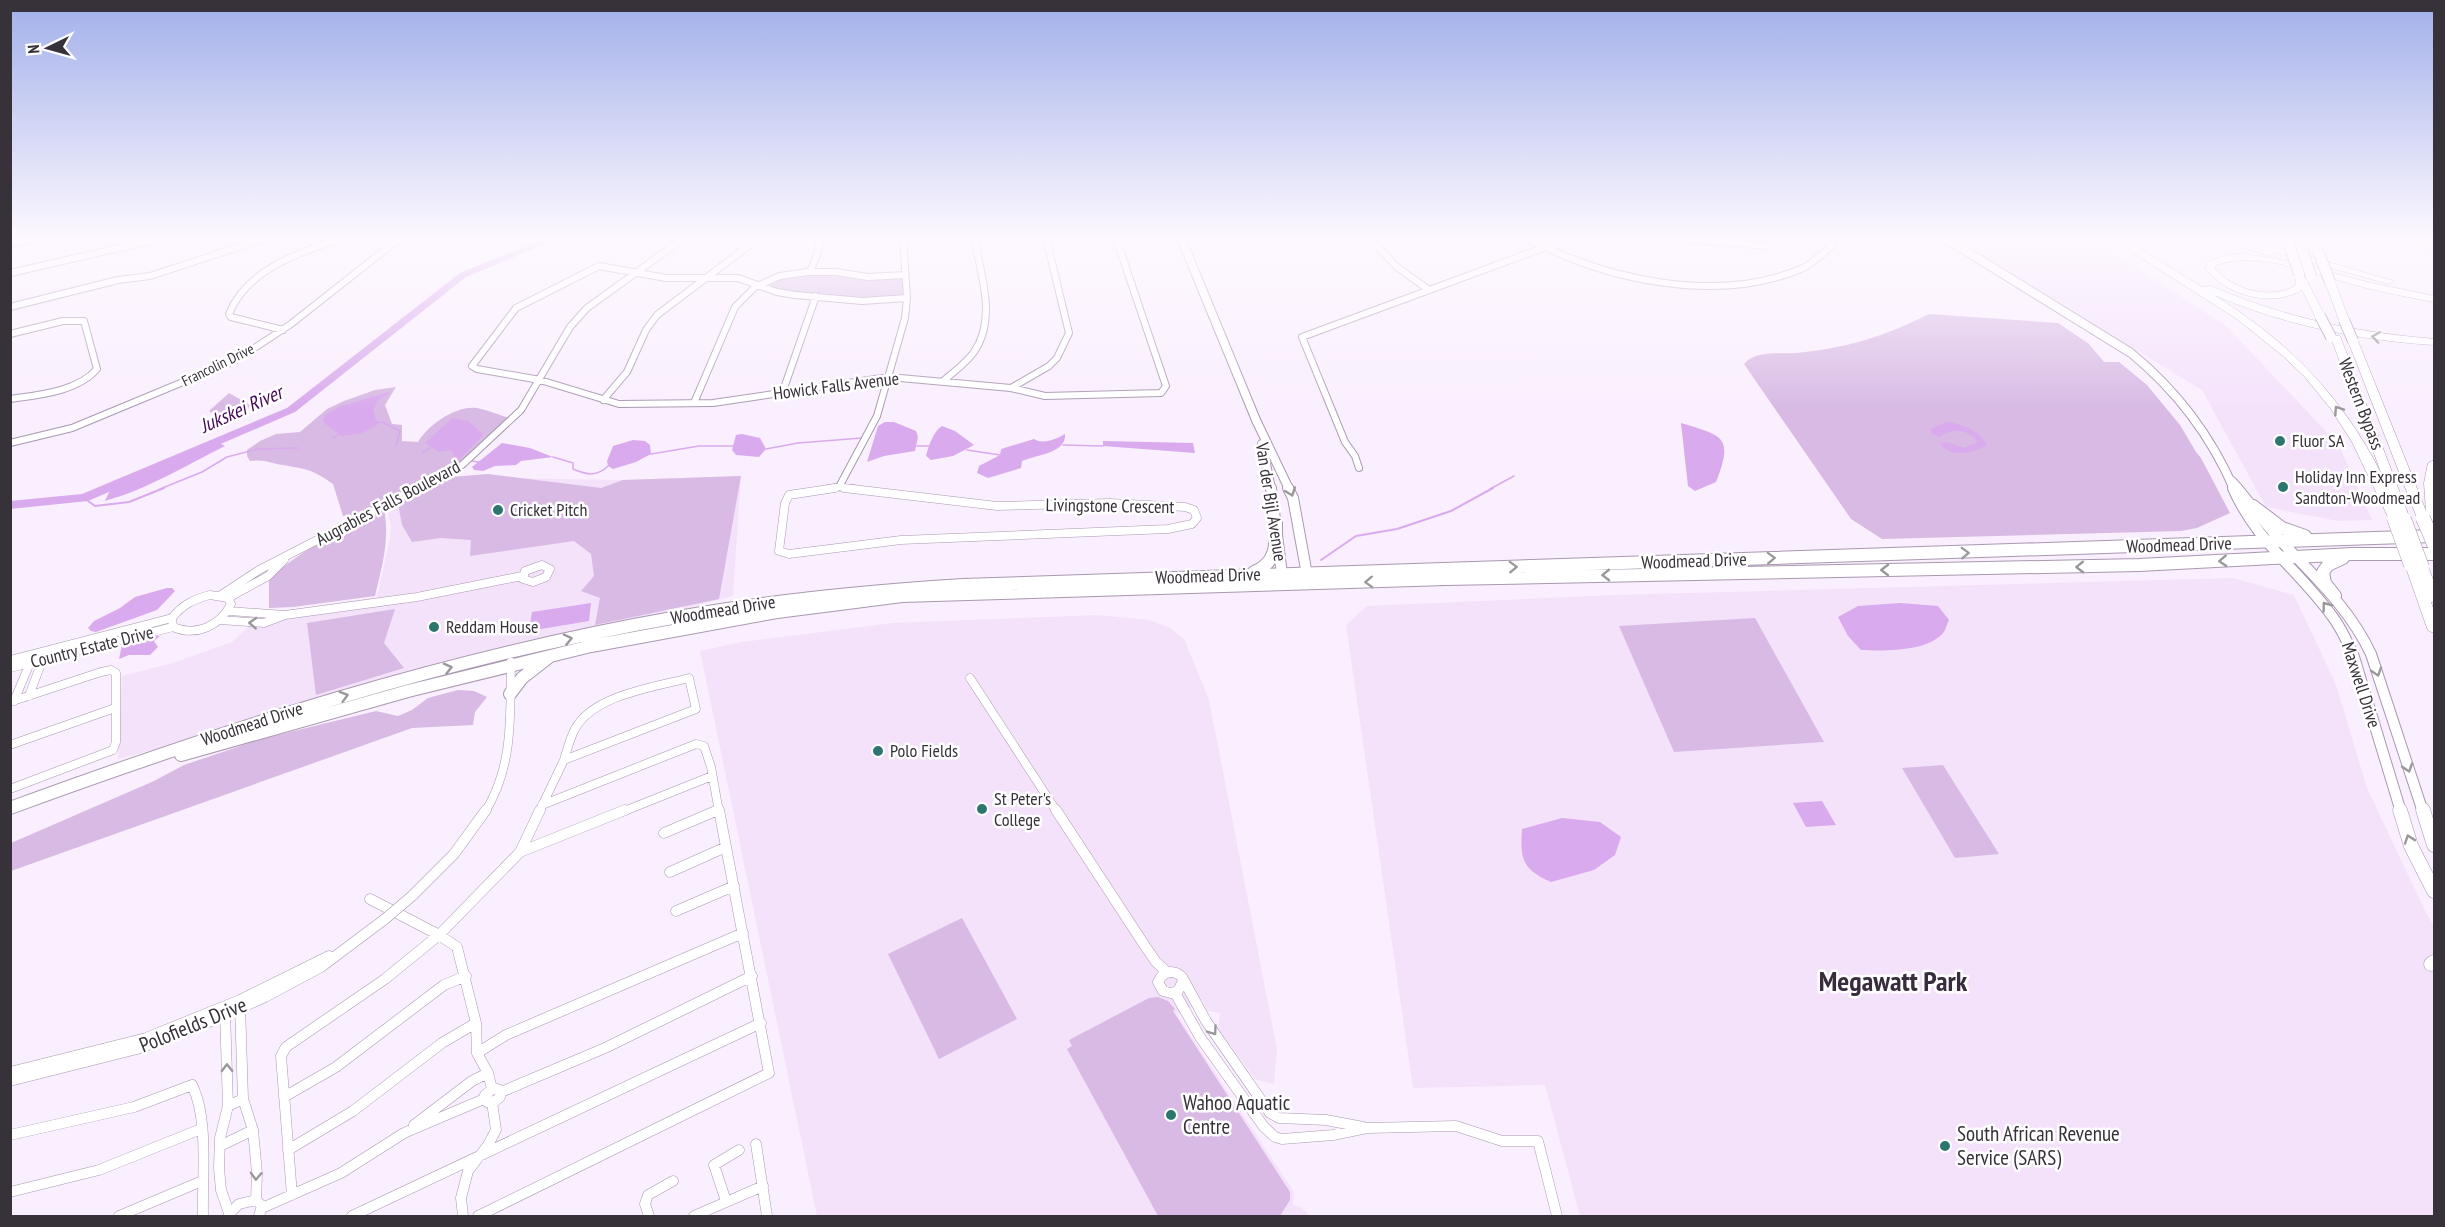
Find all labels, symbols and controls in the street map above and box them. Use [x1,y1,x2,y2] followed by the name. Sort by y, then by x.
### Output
[18,18,78,78] north arrow
[23,44,43,54] text: N
[2372,331,2381,343] one-way arrow
[178,339,257,390] street label: Francolin Drive
[2333,355,2389,453] street label: Western Bypass
[772,366,900,405] street label: Howick Falls Avenue
[195,378,289,439] water label: Jukskei River
[2334,406,2345,417] one-way arrow
[2292,429,2345,452] place label: Fluor SA
[2273,434,2287,448] marker: Fluor SA
[1251,440,1292,563] street label: Van der Bijl Avenue
[312,455,464,550] street label: Augrabies Falls Boulevard
[2295,465,2420,509] place label: Holiday Inn Express Sandton-Woodmead
[2276,480,2290,494] marker: Holiday Inn Express Sandton-Woodmead
[1283,486,1296,496] one-way arrow
[1046,493,1175,518] street label: Livingstone Crescent
[510,498,587,521] place label: Cricket Pitch
[491,503,505,517] marker: Cricket Pitch
[2126,531,2232,558] street label: Woodmead Drive
[1641,547,1747,574] street label: Woodmead Drive
[1961,547,1970,559] one-way arrow
[1766,552,1775,564] one-way arrow
[2219,555,2228,568] one-way arrow
[1508,560,1517,573] one-way arrow
[2076,561,2085,573] one-way arrow
[1155,562,1261,589] street label: Woodmead Drive
[1881,564,1890,576] one-way arrow
[1602,569,1611,582] one-way arrow
[1365,575,1374,588] one-way arrow
[669,590,777,629] street label: Woodmead Drive
[2322,602,2333,613] one-way arrow
[446,615,538,638] place label: Reddam House
[248,616,257,629] one-way arrow
[28,620,156,673] street label: Country Estate Drive
[427,620,441,634] marker: Reddam House
[563,634,573,647] one-way arrow
[2337,639,2386,731] street label: Maxwell Drive
[442,663,452,676] one-way arrow
[2370,666,2383,677] one-way arrow
[339,691,349,703] one-way arrow
[198,696,306,751] street label: Woodmead Drive
[890,739,958,762] place label: Polo Fields
[871,744,885,758] marker: Polo Fields
[2401,762,2413,773] one-way arrow
[994,787,1051,831] place label: St Peter's College
[975,802,989,816] marker: St Peter's College
[2403,834,2416,845] one-way arrow
[1819,962,1968,999] district label: Megawatt Park
[135,991,250,1058] street label: Polofields Drive
[1206,1024,1217,1035] one-way arrow
[221,1063,233,1072] one-way arrow
[1183,1089,1291,1140] place label: Wahoo Aquatic Centre
[1164,1108,1178,1122] marker: Wahoo Aquatic Centre
[1957,1120,2120,1171] place label: South African Revenue Service (SARS)
[1938,1139,1952,1153] marker: South African Revenue Service (SARS)
[249,1172,262,1181] one-way arrow

